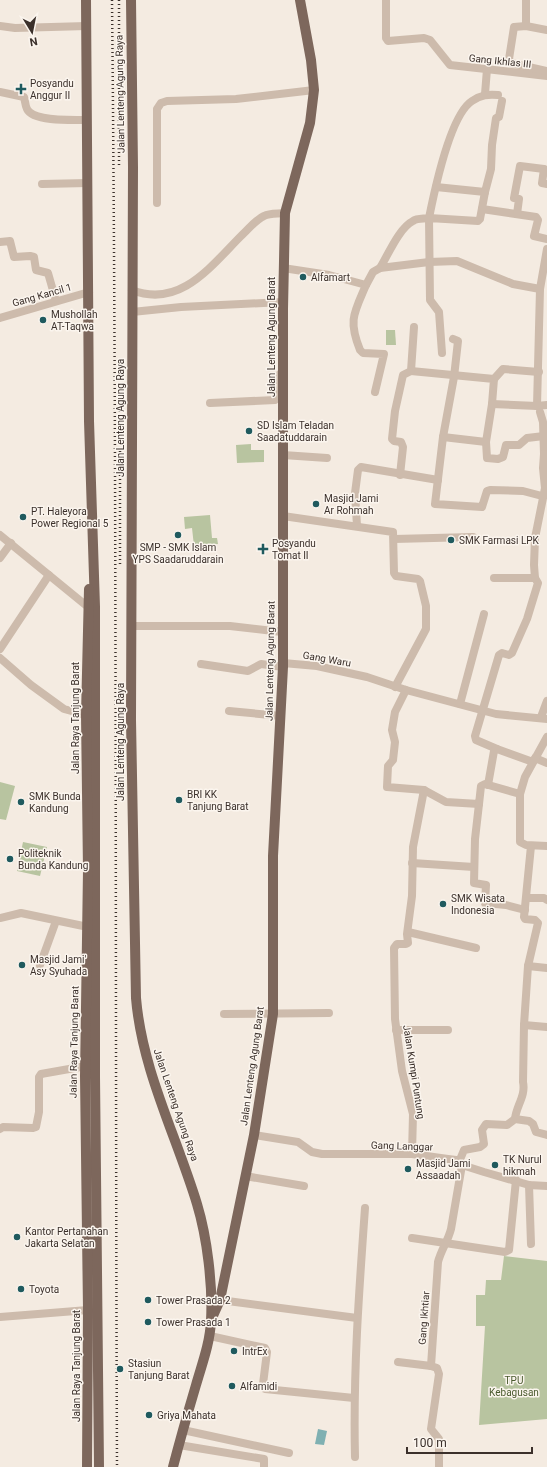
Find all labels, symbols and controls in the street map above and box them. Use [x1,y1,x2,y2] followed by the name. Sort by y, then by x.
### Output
[12,12,52,52] north arrow
[28,34,39,48] text: N
[113,35,127,153] street label: Jalan Lenteng Agung Raya
[468,52,532,70] street label: Gang Ikhlas III
[30,78,74,101] place label: Posyandu Anggur II
[15,83,27,95] marker: Posyandu Anggur II
[298,272,308,282] marker: Alfamart
[311,272,350,283] place label: Alfamart
[266,277,277,397] street label: Jalan Lenteng Agung Barat
[11,281,73,309] street label: Gang Kancil 1
[51,309,97,332] place label: Mushollah AT-Taqwa
[38,315,48,325] marker: Mushollah AT-Taqwa
[115,359,126,477] street label: Jalan Lenteng Agung Raya
[257,420,334,443] place label: SD Islam Teladan Saadatuddarain
[244,426,254,436] marker: SD Islam Teladan Saadatuddarain
[324,493,378,516] place label: Masjid Jami Ar Rohmah
[311,499,321,509] marker: Masjid Jami Ar Rohmah
[31,506,109,529] place label: PT. Haleyora Power Regional 5
[18,512,28,522] marker: PT. Haleyora Power Regional 5
[173,530,183,540] marker: SMP - SMK Islam YPS Saadaruddarain
[446,535,456,545] marker: SMK Farmasi LPK
[459,535,540,546] place label: SMK Farmasi LPK
[272,538,316,561] place label: Posyandu Tomat II
[133,542,223,565] place label: SMP - SMK Islam YPS Saadaruddarain
[257,543,269,555] marker: Posyandu Tomat II
[263,601,277,721] street label: Jalan Lenteng Agung Barat
[302,649,352,669] street label: Gang Waru
[70,662,81,774] street label: Jalan Raya Tanjung Barat
[115,683,126,801] street label: Jalan Lenteng Agung Raya
[187,789,248,812] place label: BRI KK Tanjung Barat
[29,791,81,814] place label: SMK Bunda Kandung
[174,795,184,805] marker: BRI KK Tanjung Barat
[16,797,26,807] marker: SMK Bunda Kandung
[18,848,88,871] place label: Politeknik Bunda Kandung
[5,854,15,864] marker: Politeknik Bunda Kandung
[451,893,505,916] place label: SMK Wisata Indonesia
[438,899,448,909] marker: SMK Wisata Indonesia
[30,954,87,977] place label: Masjid Jami' Asy Syuhada
[17,960,27,970] marker: Masjid Jami' Asy Syuhada
[68,986,80,1098] street label: Jalan Raya Tanjung Barat
[238,1006,266,1126] street label: Jalan Lenteng Agung Barat
[401,1024,427,1120] street label: Jalan Kumpi Puntung
[152,1047,200,1163] street label: Jalan Lenteng Agung Raya
[371,1139,434,1153] street label: Gang Langgar
[503,1154,542,1177] place label: TK Nurul hikmah
[416,1158,470,1181] place label: Masjid Jami Assaadah
[490,1160,500,1170] marker: TK Nurul hikmah
[403,1164,413,1174] marker: Masjid Jami Assaadah
[25,1226,108,1249] place label: Kantor Pertanahan Jakarta Selatan
[12,1232,22,1242] marker: Kantor Pertanahan Jakarta Selatan
[16,1284,26,1294] marker: Toyota
[29,1284,59,1295] place label: Toyota
[417,1290,431,1345] street label: Gang Ikhtiar
[143,1295,153,1305] marker: Tower Prasada 2
[156,1295,231,1306] place label: Tower Prasada 2
[71,1310,82,1422] street label: Jalan Raya Tanjung Barat
[143,1317,153,1327] marker: Tower Prasada 1
[156,1317,231,1328] place label: Tower Prasada 1
[229,1346,239,1356] marker: IntrEx
[242,1346,268,1357] place label: IntrEx
[128,1358,189,1381] place label: Stasiun Tanjung Barat
[115,1364,125,1374] marker: Stasiun Tanjung Barat
[489,1375,539,1398] park label: TPU Kebagusan
[227,1381,237,1391] marker: Alfamidi
[240,1381,277,1392] place label: Alfamidi
[144,1410,154,1420] marker: Griya Mahata
[157,1410,216,1421] place label: Griya Mahata
[407,1429,532,1455] scale bar
[413,1436,447,1450] text: 100 m

